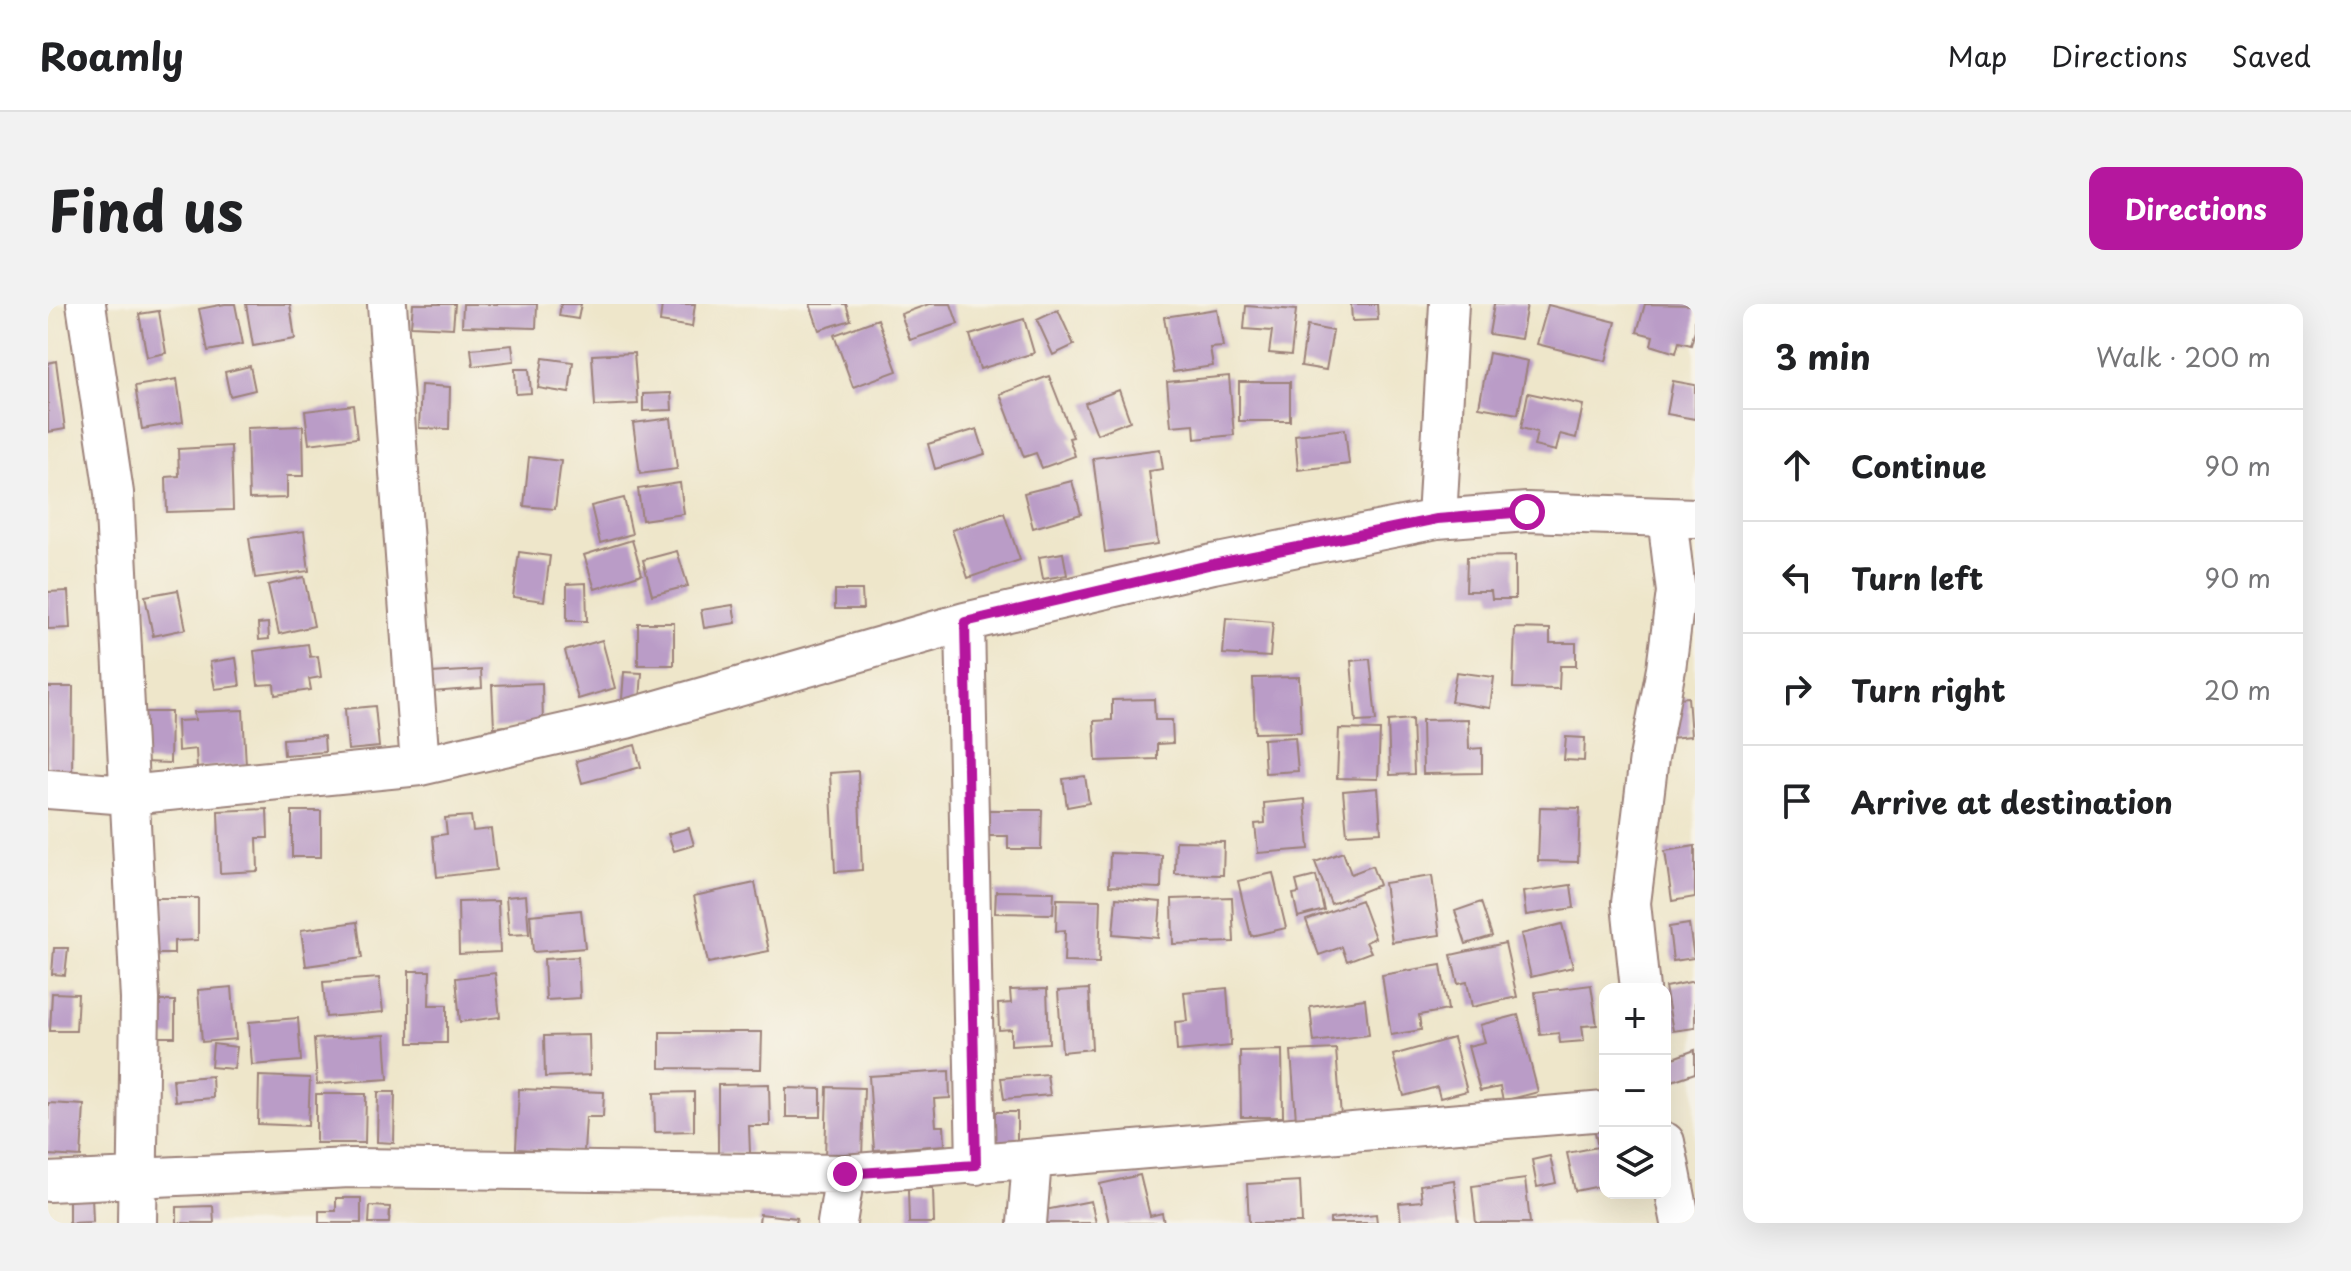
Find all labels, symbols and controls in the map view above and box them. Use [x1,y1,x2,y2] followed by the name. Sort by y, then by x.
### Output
[40,27,184,84] text: Roamly
[1948,34,2007,77] text: Map
[2051,34,2188,77] text: Directions
[2232,34,2311,77] text: Saved
[48,166,244,251] text: Find us
[2089,167,2303,250] button: Directions
[1775,330,1871,382] text: 3 min
[2096,337,2271,376] text: Walk · 200 m
[1775,443,1819,487] icon: ahead
[1851,443,1986,488] text: Continue
[2204,446,2271,485] text: 90 m
[1509,494,1545,530] route start
[1775,555,1819,599] icon: left
[1851,555,1983,600] text: Turn left
[2204,558,2271,597] text: 90 m
[1775,667,1819,711] icon: right
[1851,667,2006,712] text: Turn right
[2204,670,2271,709] text: 20 m
[1775,779,1819,823] icon: arrive
[1851,779,2173,824] text: Arrive at destination
[1599,983,1671,1199] map controls
[1599,983,1671,1055] button: +
[1599,1055,1671,1127] button: −
[1599,1127,1671,1199] button: layers
[827,1156,863,1192] route end

